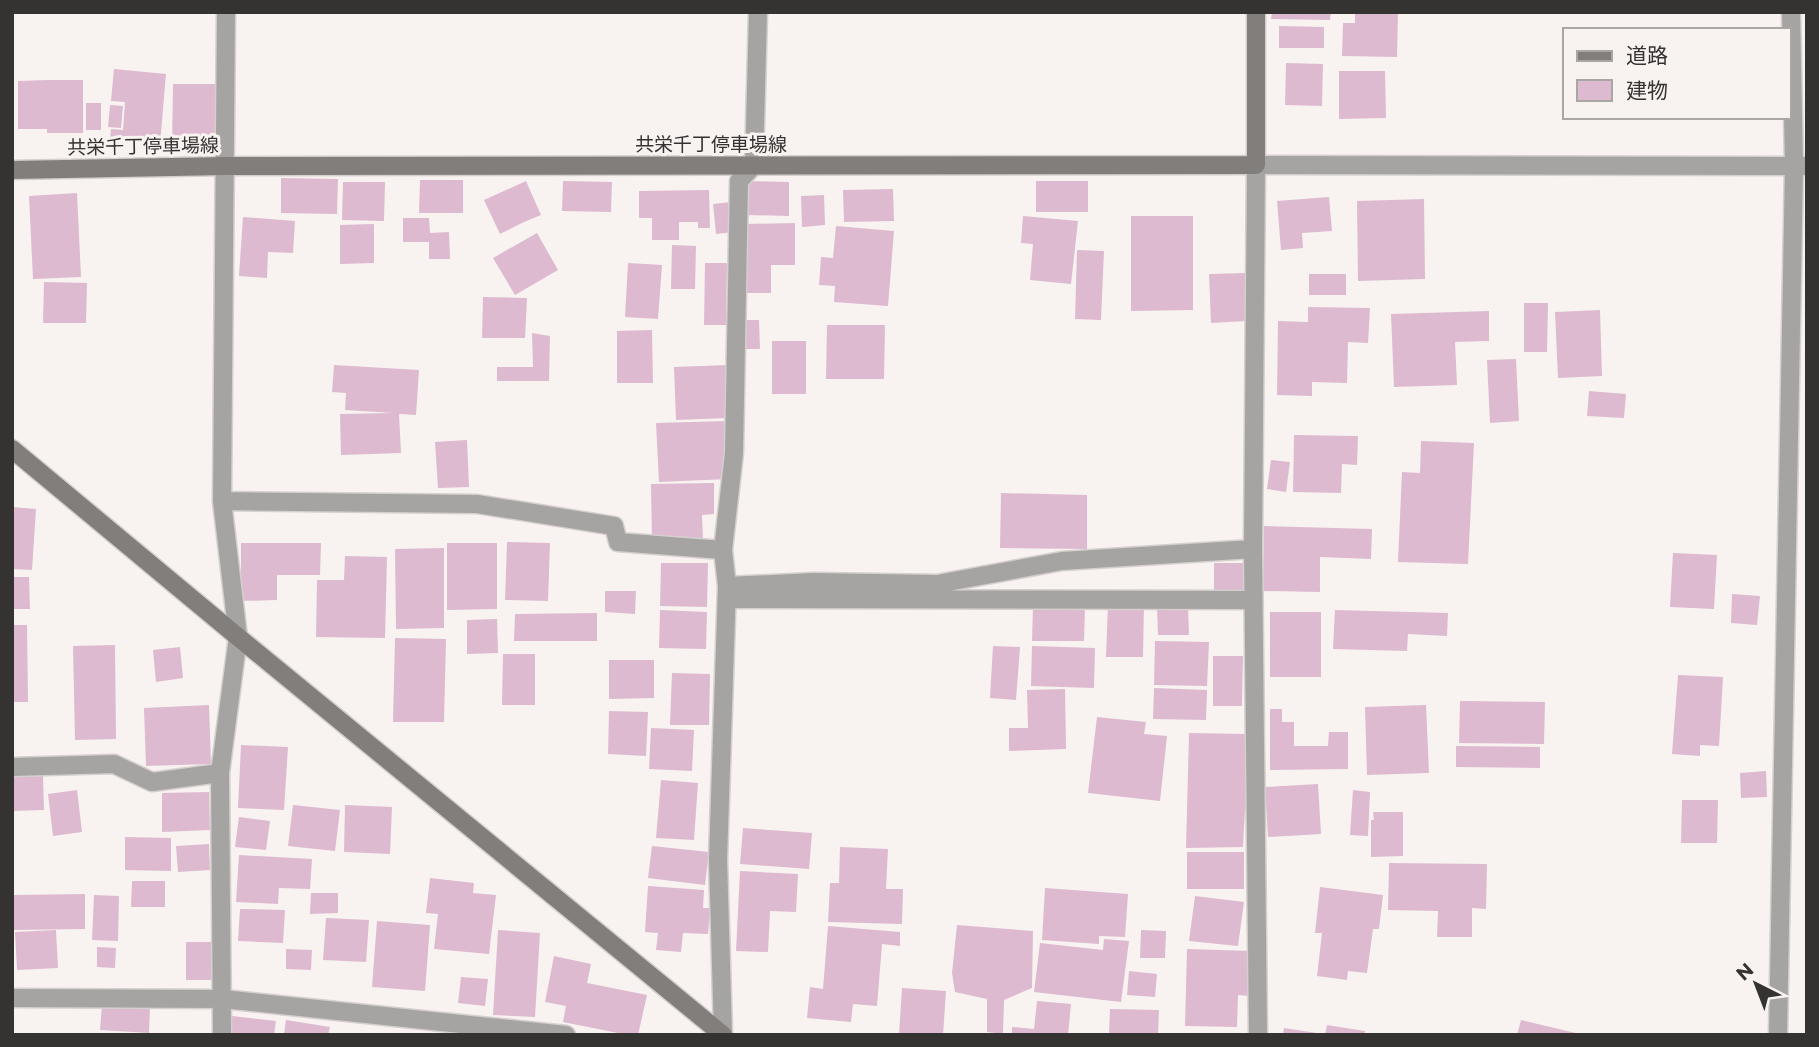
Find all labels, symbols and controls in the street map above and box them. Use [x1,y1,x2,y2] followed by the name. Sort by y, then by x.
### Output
[1563,28,1791,119] legend
[1626,43,1668,68] text: 道路
[1626,78,1668,103] text: 建物
[635,133,787,156] street label: 共栄千丁停車場線
[67,134,219,159] street label: 共栄千丁停車場線
[1721,949,1791,1019] north arrow
[1732,958,1758,985] text: N

